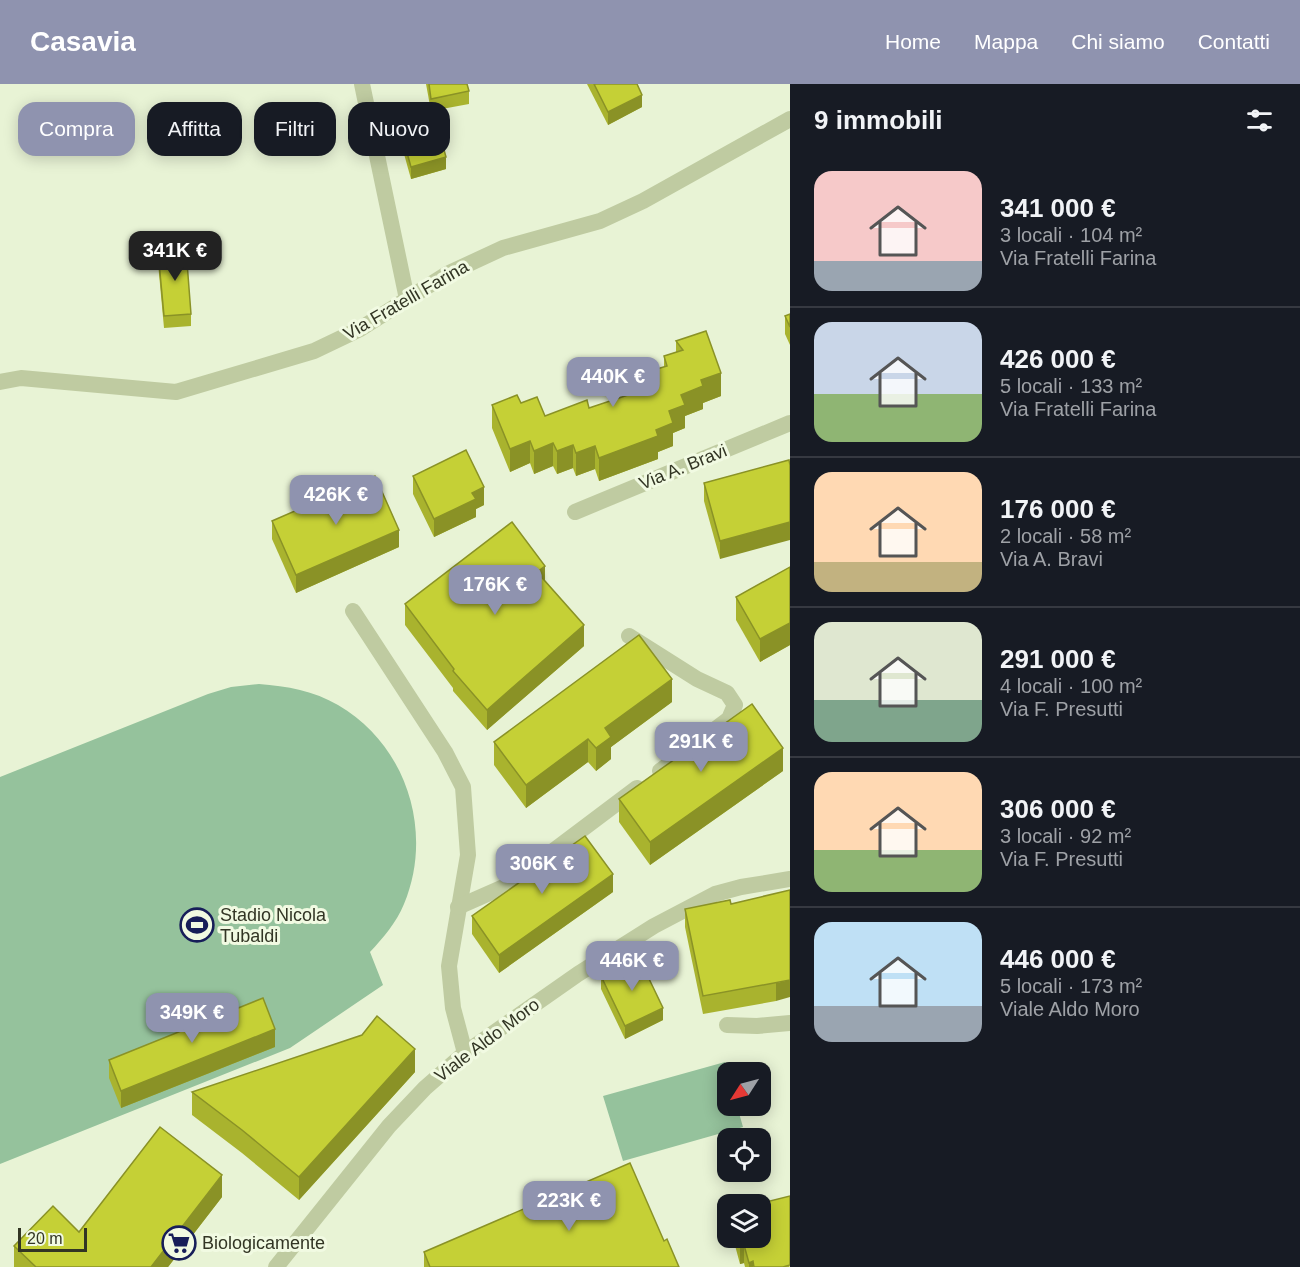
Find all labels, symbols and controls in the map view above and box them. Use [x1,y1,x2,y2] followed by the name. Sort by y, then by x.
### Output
[30,26,136,57] text: Casavia
[885,30,941,53] text: Home
[974,30,1038,53] text: Mappa
[1071,30,1165,53] text: Chi siamo
[1198,30,1270,53] text: Contatti
[18,102,135,156] chip: Compra
[147,102,242,156] chip: Affitta
[254,102,336,156] chip: Filtri
[348,102,450,156] chip: Nuovo
[1243,104,1276,137] icon: filters
[814,105,943,135] text: 9 immobili
[1000,193,1116,223] text: 341 000 €
[862,195,934,267] icon: home
[1000,224,1142,246] text: 3 locali · 104 m²
[126,231,224,282] pin: 341K €
[143,239,207,261] text: 341K €
[1000,247,1156,269] text: Via Fratelli Farina
[340,256,473,344] street label: Via Fratelli Farina
[1000,344,1116,374] text: 426 000 €
[862,346,934,418] icon: home
[564,357,662,408] pin: 440K €
[581,365,645,387] text: 440K €
[1000,375,1142,397] text: 5 locali · 133 m²
[1000,398,1156,420] text: Via Fratelli Farina
[636,440,730,494] street label: Via A. Bravi
[287,475,385,526] pin: 426K €
[304,483,368,505] text: 426K €
[1000,494,1116,524] text: 176 000 €
[862,496,934,568] icon: home
[1000,525,1131,547] text: 2 locali · 58 m²
[1000,548,1103,570] text: Via A. Bravi
[446,565,544,616] pin: 176K €
[463,573,527,595] text: 176K €
[1000,644,1116,674] text: 291 000 €
[862,646,934,718] icon: home
[1000,675,1142,697] text: 4 locali · 100 m²
[1000,698,1123,720] text: Via F. Presutti
[652,722,750,773] pin: 291K €
[669,730,733,752] text: 291K €
[1000,794,1116,824] text: 306 000 €
[862,796,934,868] icon: home
[1000,825,1131,847] text: 3 locali · 92 m²
[493,844,591,895] pin: 306K €
[1000,848,1123,870] text: Via F. Presutti
[510,852,574,874] text: 306K €
[220,905,327,946] place label: Stadio Nicola Tubaldi
[179,907,215,943] sports icon: Stadio Nicola Tubaldi
[583,941,681,992] pin: 446K €
[1000,944,1116,974] text: 446 000 €
[862,946,934,1018] icon: home
[600,949,664,971] text: 446K €
[1000,975,1142,997] text: 5 locali · 173 m²
[143,993,241,1044] pin: 349K €
[431,994,543,1086] street label: Viale Aldo Moro
[1000,998,1140,1020] text: Viale Aldo Moro
[160,1001,224,1023] text: 349K €
[717,1062,771,1116] north arrow
[717,1062,771,1248] map controls
[717,1128,771,1182] button: locate
[520,1181,618,1232] pin: 223K €
[537,1189,601,1211] text: 223K €
[717,1194,771,1248] button: layers
[18,1225,87,1252] scale bar
[161,1225,197,1261] supermarket icon: Biologicamente
[27,1230,63,1247] text: 20 m
[202,1233,325,1253] place label: Biologicamente

